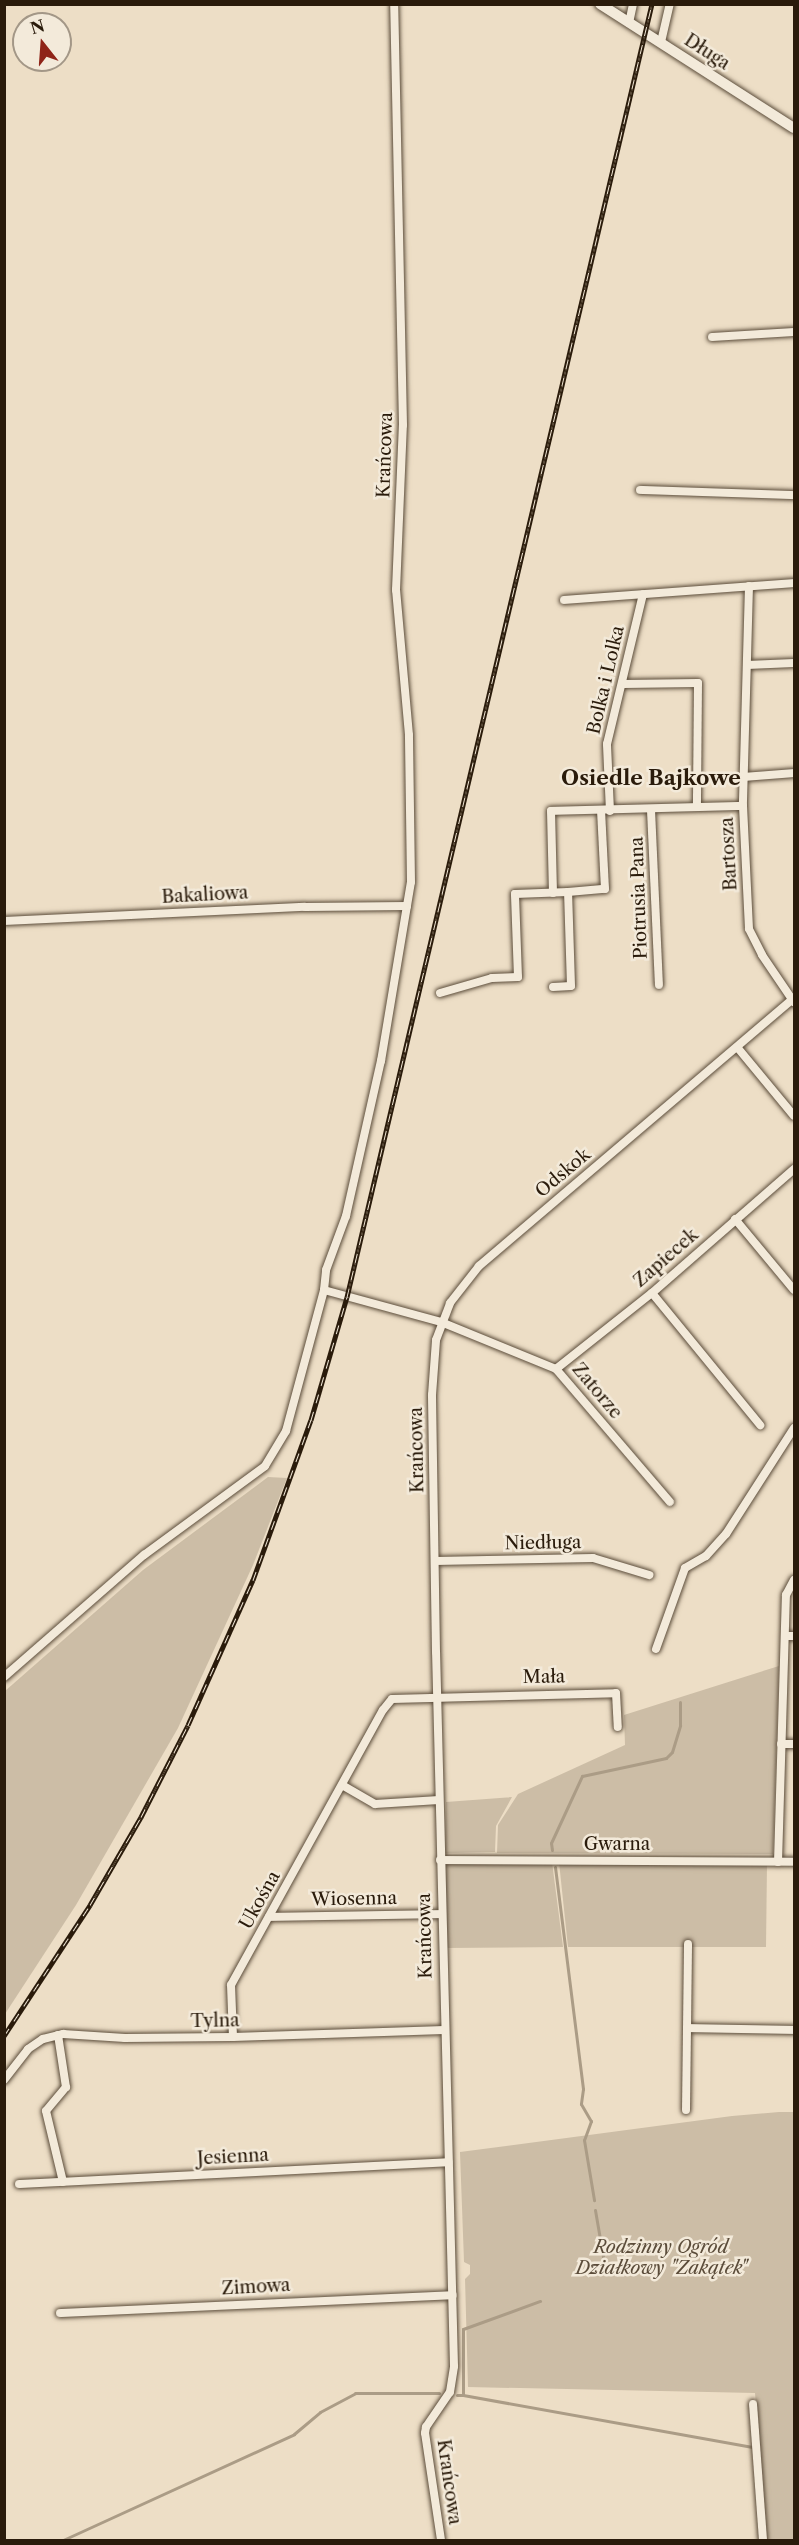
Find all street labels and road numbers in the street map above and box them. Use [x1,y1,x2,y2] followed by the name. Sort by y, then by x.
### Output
[680,29,734,75] street label: Długa
[373,412,397,498] street label: Krańcowa
[583,623,629,737] street label: Bolka i Lolka
[716,817,742,891] street label: Bartosza
[626,836,652,960] street label: Piotrusia Pana
[161,882,249,908] street label: Bakaliowa
[531,1144,595,1202] street label: Odskok
[629,1224,703,1292] street label: Zapiecek
[568,1359,626,1423] street label: Zatorze
[405,1407,429,1493] street label: Krańcowa
[504,1532,582,1554] street label: Niedługa
[523,1666,565,1688] street label: Mała
[584,1833,650,1855] street label: Gwarna
[235,1867,285,1933] street label: Ukośna
[311,1887,397,1911] street label: Wiosenna
[413,1893,437,1979] street label: Krańcowa
[190,2010,240,2032] street label: Tylna
[197,2144,269,2170] street label: Jesienna
[221,2274,291,2300] street label: Zimowa
[432,2438,466,2526] street label: Krańcowa

